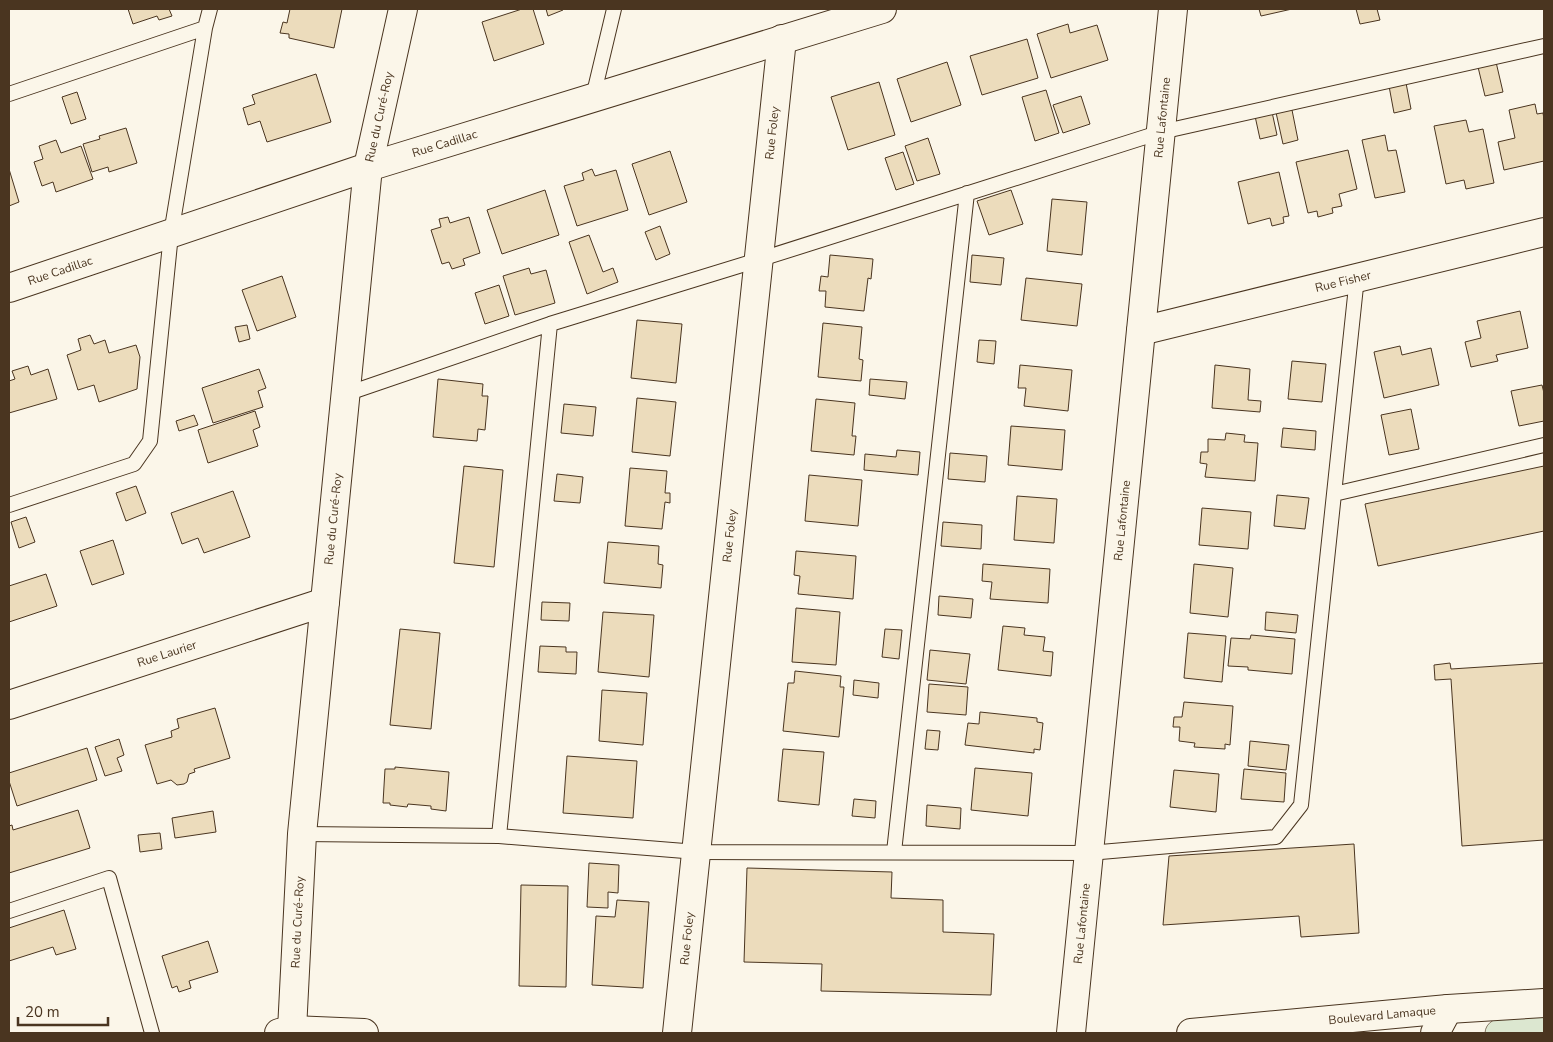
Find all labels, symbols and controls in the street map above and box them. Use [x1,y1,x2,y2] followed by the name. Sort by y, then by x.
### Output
[361,69,397,164] street label: Rue du Curé-Roy
[1150,76,1174,159] street label: Rue Lafontaine
[761,105,783,160] street label: Rue Foley
[410,126,480,161] street label: Rue Cadillac
[26,252,95,289] street label: Rue Cadillac
[1313,267,1373,296] street label: Rue Fisher
[321,471,346,566] street label: Rue du Curé-Roy
[1110,479,1134,562] street label: Rue Lafontaine
[719,508,740,563] street label: Rue Foley
[135,636,199,671] street label: Rue Laurier
[287,875,308,969] street label: Rue du Curé-Roy
[1070,882,1094,965] street label: Rue Lafontaine
[676,910,698,966] street label: Rue Foley
[18,994,108,1026] scale bar
[25,1002,60,1022] text: 20 m
[1328,1002,1437,1028] street label: Boulevard Lamaque

